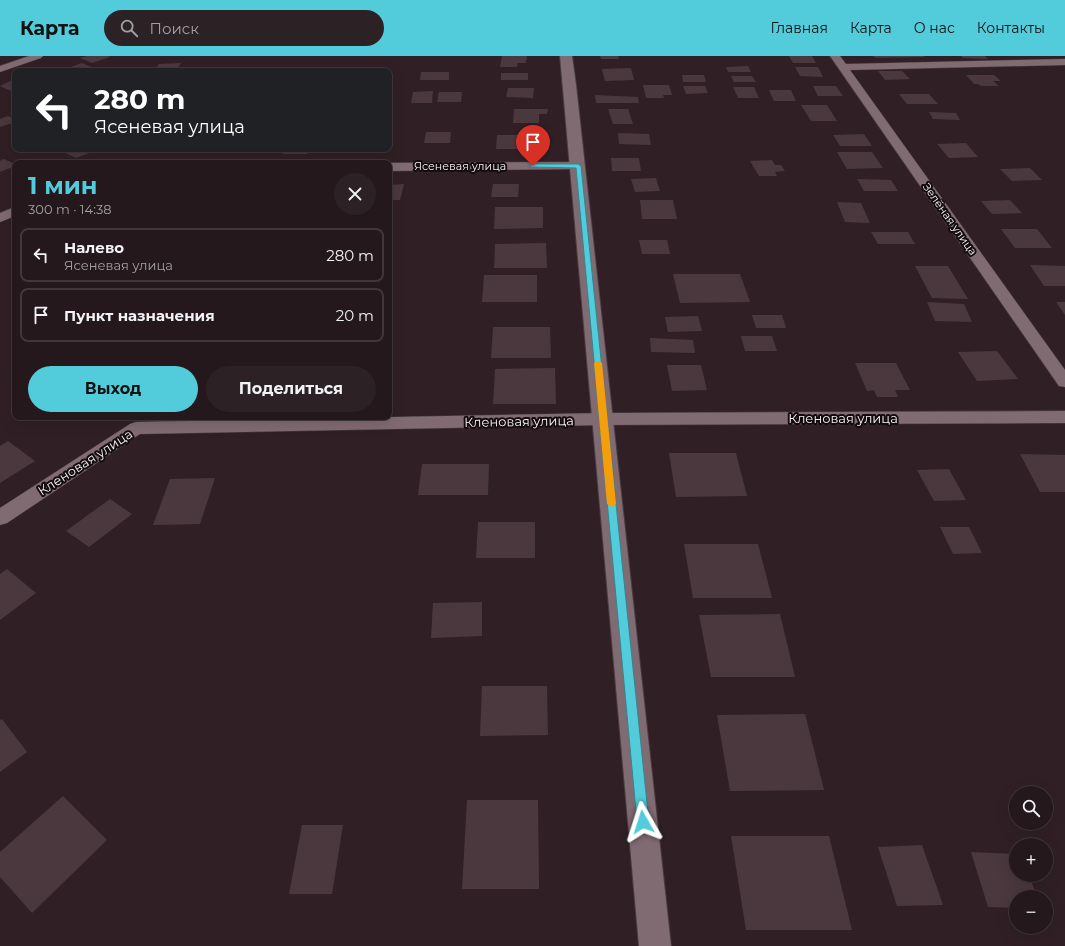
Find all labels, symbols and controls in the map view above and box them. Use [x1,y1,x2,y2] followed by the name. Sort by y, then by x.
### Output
[104,10,384,46] search box
[20,17,80,40] text: Карта
[118,17,140,39] icon: search
[150,19,199,38] text: Поиск
[770,19,828,37] text: Главная
[850,19,892,37] text: Карта
[914,19,955,37] text: О нас
[977,19,1045,37] text: Контакты
[94,82,185,116] text: 280 m
[28,84,80,136] icon: left
[94,116,245,138] text: Ясеневая улица
[516,125,550,166] pin
[522,131,544,153] icon: arrive
[414,159,506,173] street label: Ясеневая улица
[28,171,97,200] text: 1 мин
[334,173,376,215] button: close
[920,180,980,258] street label: Зелёная улица
[28,201,112,217] text: 300 m · 14:38
[64,238,124,257] text: Налево
[30,244,52,266] icon: left
[326,246,374,265] text: 280 m
[64,257,173,273] text: Ясеневая улица
[30,304,52,326] icon: arrive
[64,306,215,325] text: Пункт назначения
[336,306,374,325] text: 20 m
[28,366,198,412] button: Выход
[206,366,376,412] button: Поделиться
[788,410,898,426] street label: Кленовая улица
[464,412,574,430] street label: Кленовая улица
[35,425,135,499] street label: Кленовая улица
[1009,786,1053,934] map controls
[1009,786,1053,830] button: search
[622,801,664,843] position arrow
[1009,838,1053,882] button: +
[1009,890,1053,934] button: −

